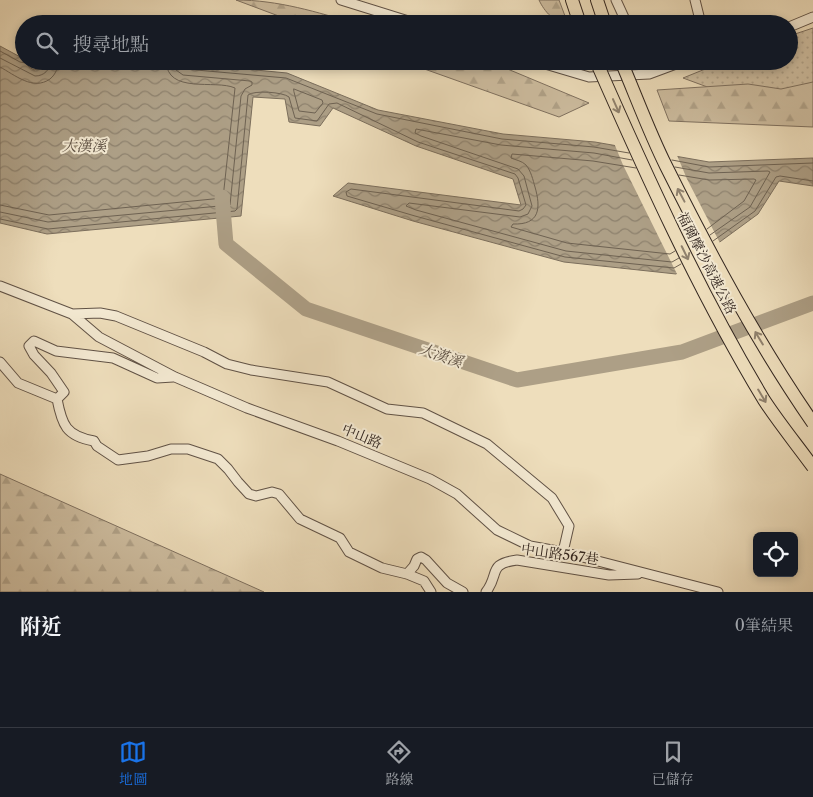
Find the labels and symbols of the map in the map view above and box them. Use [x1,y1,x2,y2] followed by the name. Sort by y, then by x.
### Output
[611,98,621,113] one-way arrow
[61,136,108,155] water label: 大漢溪
[676,188,685,203] one-way arrow
[674,209,740,317] street label: 福爾摩沙高速公路
[681,245,690,260] one-way arrow
[753,331,763,345] one-way arrow
[417,339,467,372] water label: 大漢溪
[758,388,768,402] one-way arrow
[339,420,385,452] street label: 中山路
[520,540,600,568] street label: 中山路567巷

